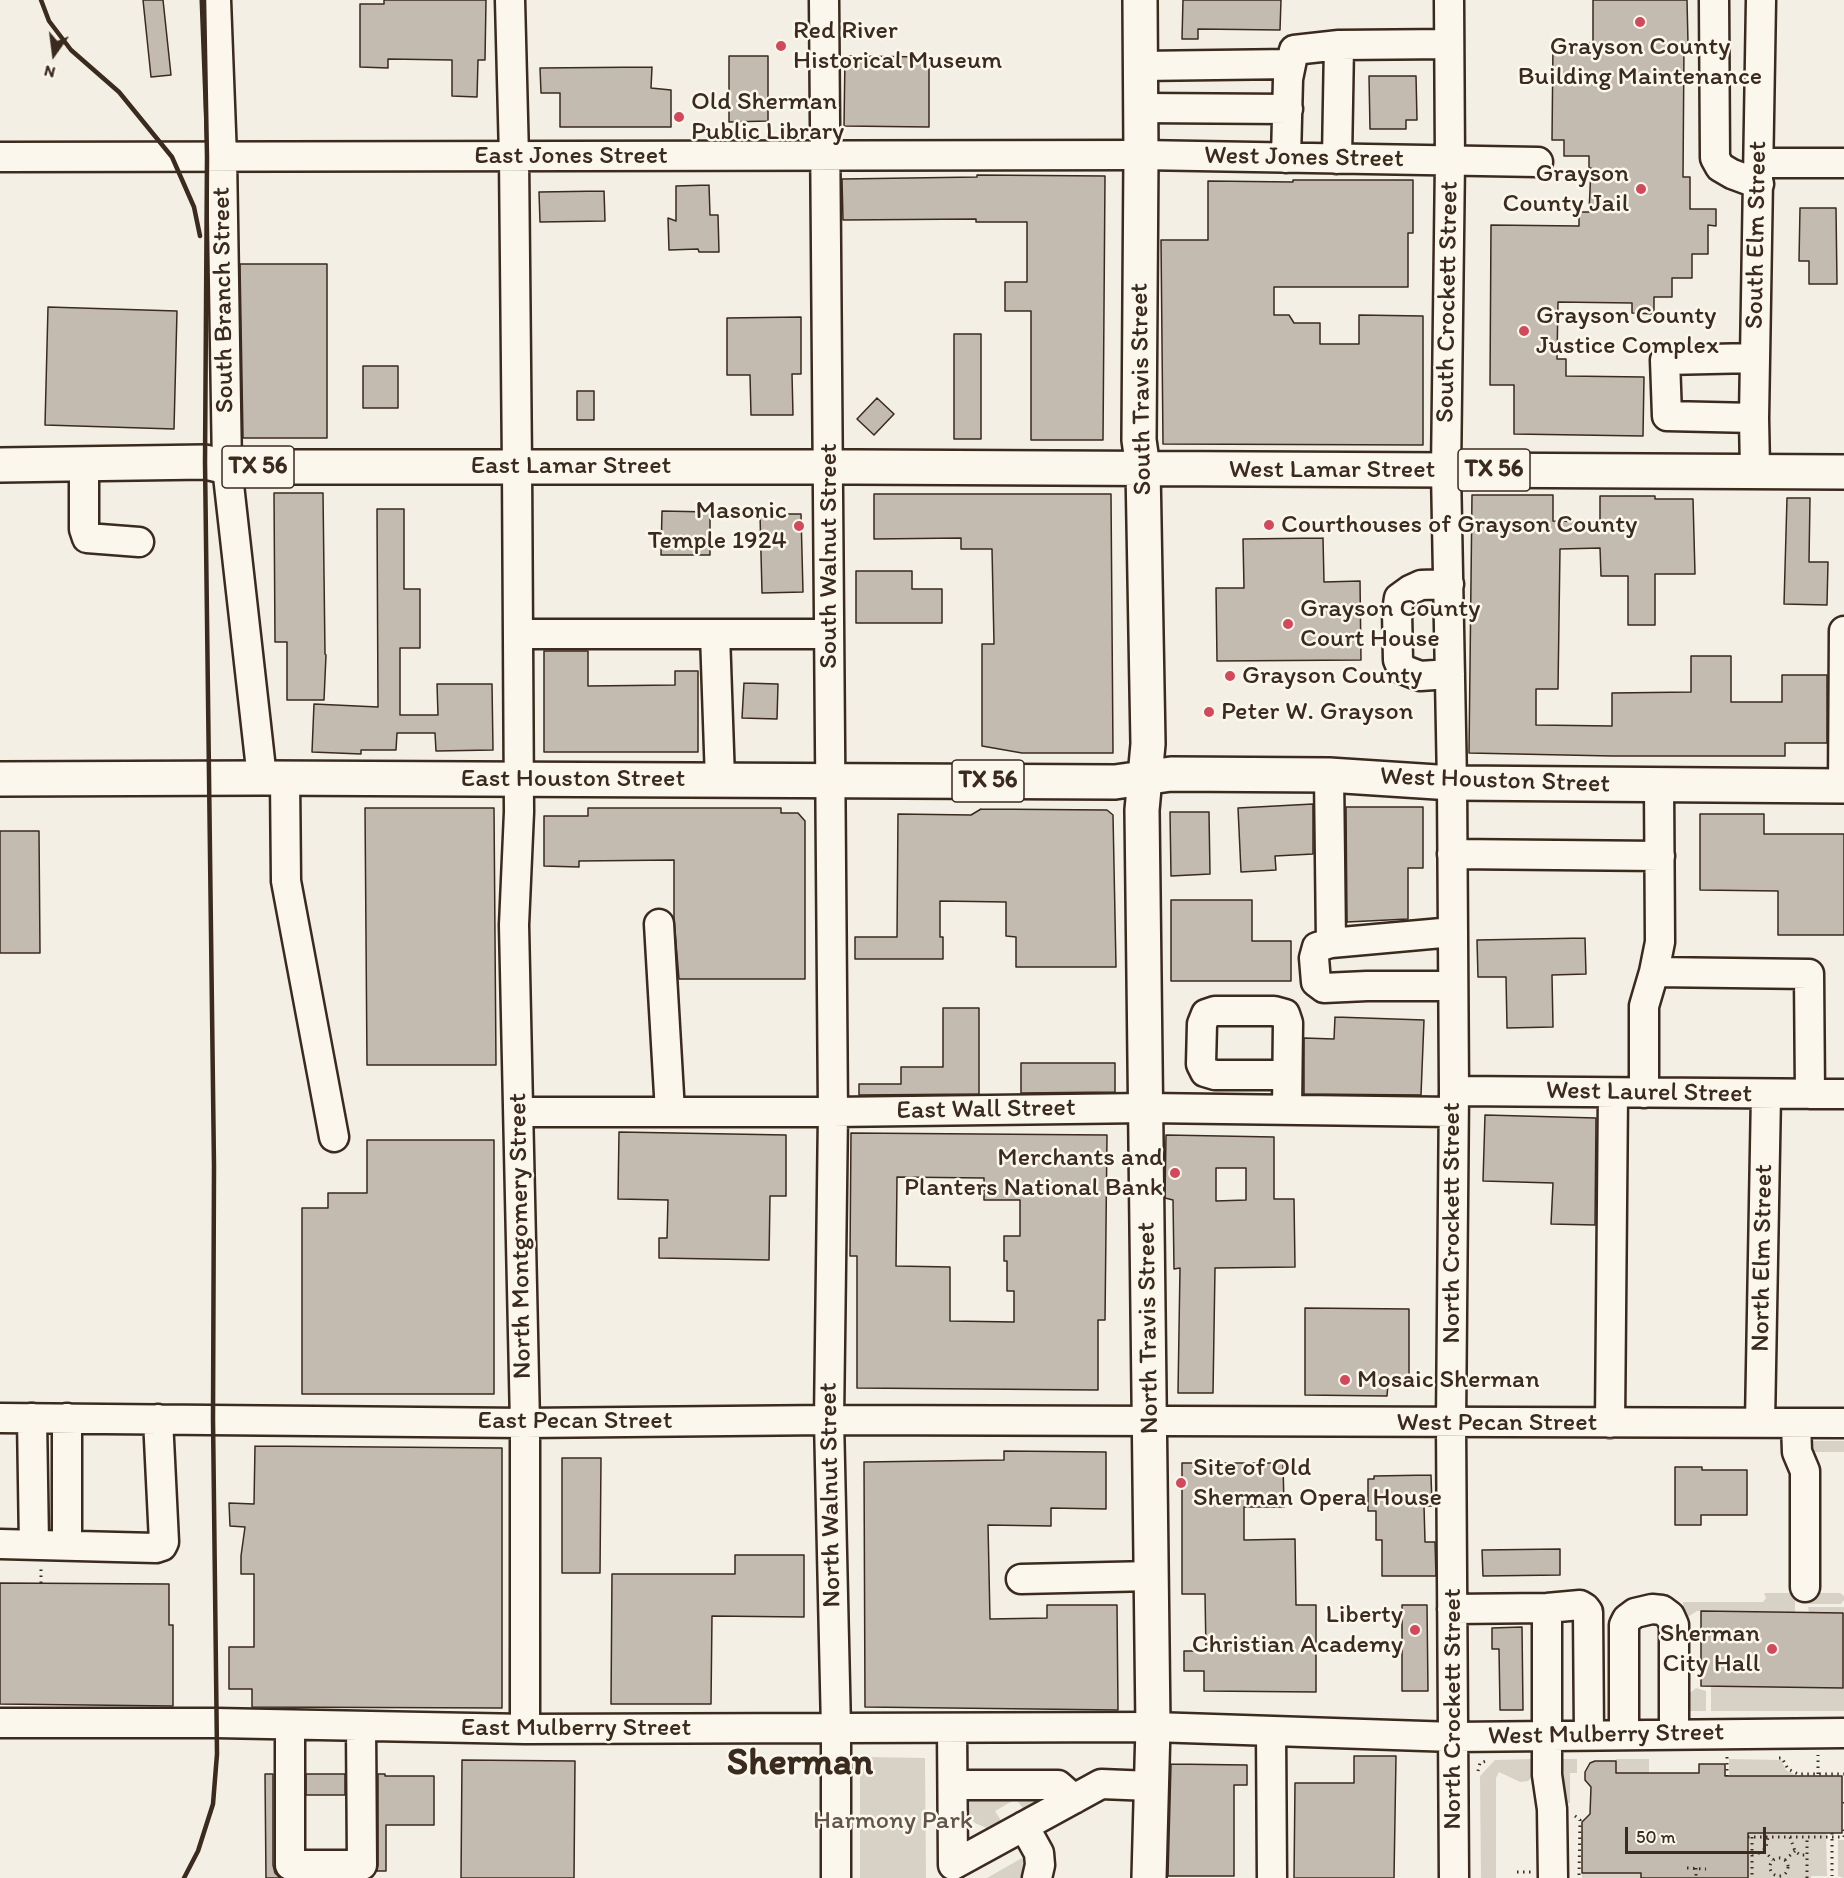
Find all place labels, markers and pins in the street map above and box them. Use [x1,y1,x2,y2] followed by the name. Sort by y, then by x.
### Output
[793,15,1002,76] place label: Red River Historical Museum
[1633,15,1647,29] marker: Grayson County Building Maintenance
[1518,31,1762,92] place label: Grayson County Building Maintenance
[774,39,788,53] marker: Red River Historical Museum
[691,86,844,148] place label: Old Sherman Public Library
[672,110,686,124] marker: Old Sherman Public Library
[1503,158,1629,219] place label: Grayson County Jail
[1634,182,1648,196] marker: Grayson County Jail
[1536,300,1719,362] place label: Grayson County Justice Complex
[1517,324,1531,338] marker: Grayson County Justice Complex
[647,495,787,556] place label: Masonic Temple 1924
[1281,509,1637,541] place label: Courthouses of Grayson County
[1262,518,1276,532] marker: Courthouses of Grayson County
[792,519,806,533] marker: Masonic Temple 1924
[1300,593,1480,654] place label: Grayson County Court House
[1281,617,1295,631] marker: Grayson County Court House
[1242,660,1422,692] place label: Grayson County
[1223,669,1237,683] marker: Grayson County
[1221,696,1413,728] place label: Peter W. Grayson
[1202,705,1216,719] marker: Peter W. Grayson
[904,1142,1163,1204] place label: Merchants and Planters National Bank
[1168,1166,1182,1180] marker: Merchants and Planters National Bank
[1357,1364,1540,1396] place label: Mosaic Sherman
[1338,1373,1352,1387] marker: Mosaic Sherman
[1193,1452,1442,1514] place label: Site of Old Sherman Opera House
[1174,1476,1188,1490] marker: Site of Old Sherman Opera House
[1192,1599,1403,1660] place label: Liberty Christian Academy
[1660,1618,1760,1679] place label: Sherman City Hall
[1408,1623,1422,1637] marker: Liberty Christian Academy
[1765,1642,1779,1656] marker: Sherman City Hall

